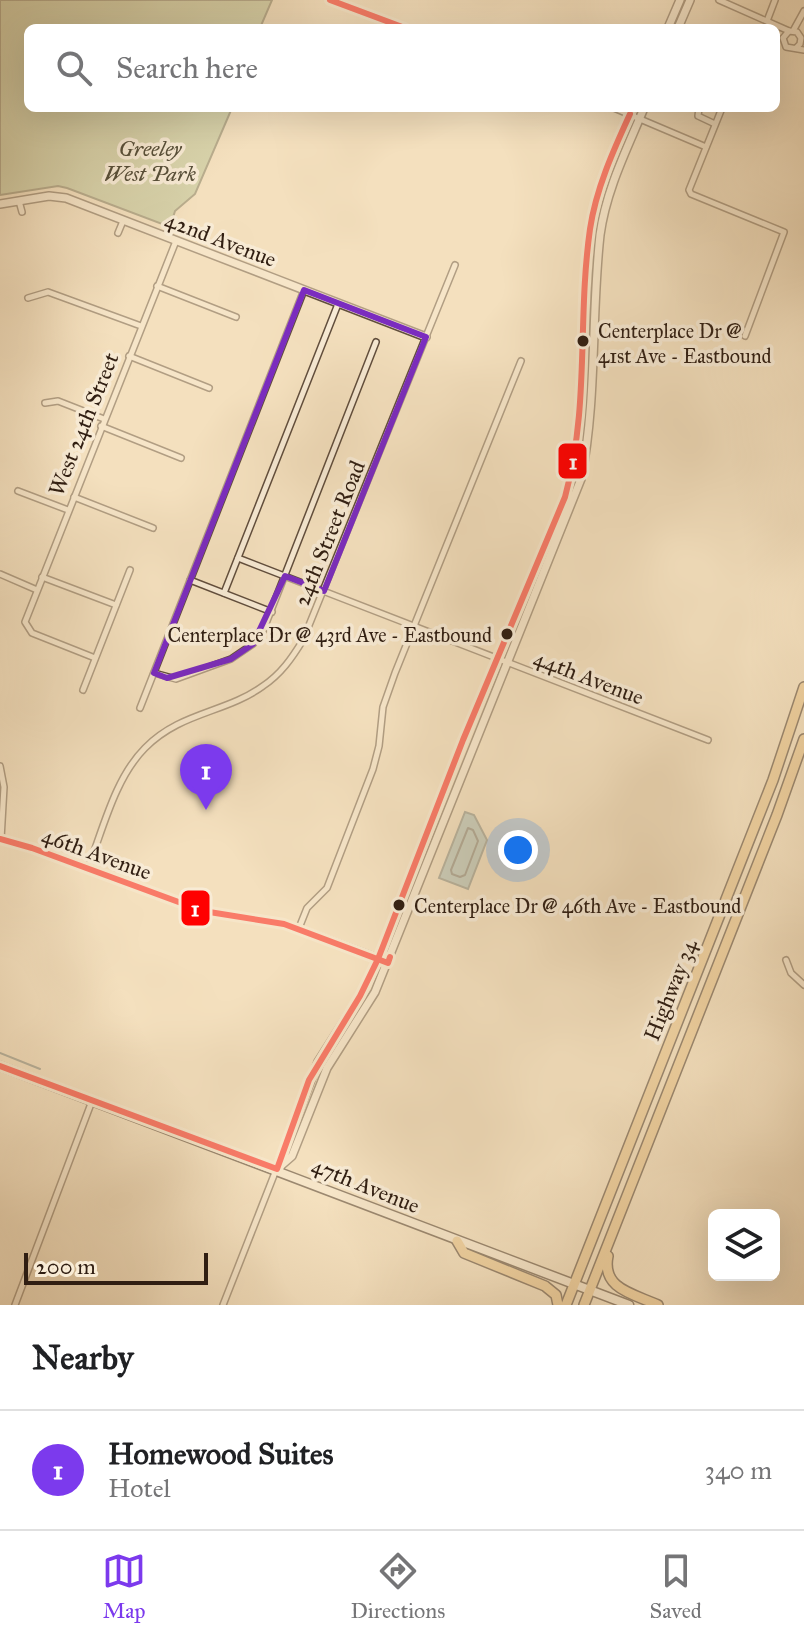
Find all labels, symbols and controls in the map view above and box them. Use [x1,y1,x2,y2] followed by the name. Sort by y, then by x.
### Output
[24,24,780,112] search box
[52,46,96,90] icon: search
[116,50,258,86] text: Search here
[104,135,196,187] park label: Greeley West Park
[161,206,280,273] street label: 42nd Avenue
[598,319,772,368] place label: Centerplace Dr @ 41st Ave - Eastbound
[575,333,591,349] marker: Centerplace Dr @ 41st Ave - Eastbound
[42,348,125,500] street label: West 24th Street
[557,442,588,480] line badge: 1
[569,448,578,475] text: 1
[288,457,371,610] street label: 24th Street Road
[168,623,492,647] place label: Centerplace Dr @ 43rd Ave - Eastbound
[499,626,515,642] marker: Centerplace Dr @ 43rd Ave - Eastbound
[530,644,647,711] street label: 44th Avenue
[180,744,232,810] pin: 1
[38,821,155,886] street label: 46th Avenue
[498,830,538,870] your location
[180,889,211,927] line badge: 1
[414,894,741,918] place label: Centerplace Dr @ 46th Ave - Eastbound
[191,895,200,922] text: 1
[391,897,407,913] marker: Centerplace Dr @ 46th Ave - Eastbound
[638,935,703,1045] street label: Highway 34
[308,1152,424,1219] street label: 47th Avenue
[708,1209,780,1281] map controls
[708,1209,780,1281] button: layers
[24,1249,208,1285] scale bar
[36,1253,96,1280] text: 200 m
[32,1337,134,1378] text: Nearby
[108,1436,333,1472] text: Homewood Suites
[53,1454,63,1486] text: 1
[705,1454,772,1486] text: 340 m
[108,1472,171,1504] text: Hotel
[102,1549,146,1624] tab: Map
[350,1549,445,1624] tab: Directions
[650,1549,702,1624] tab: Saved

